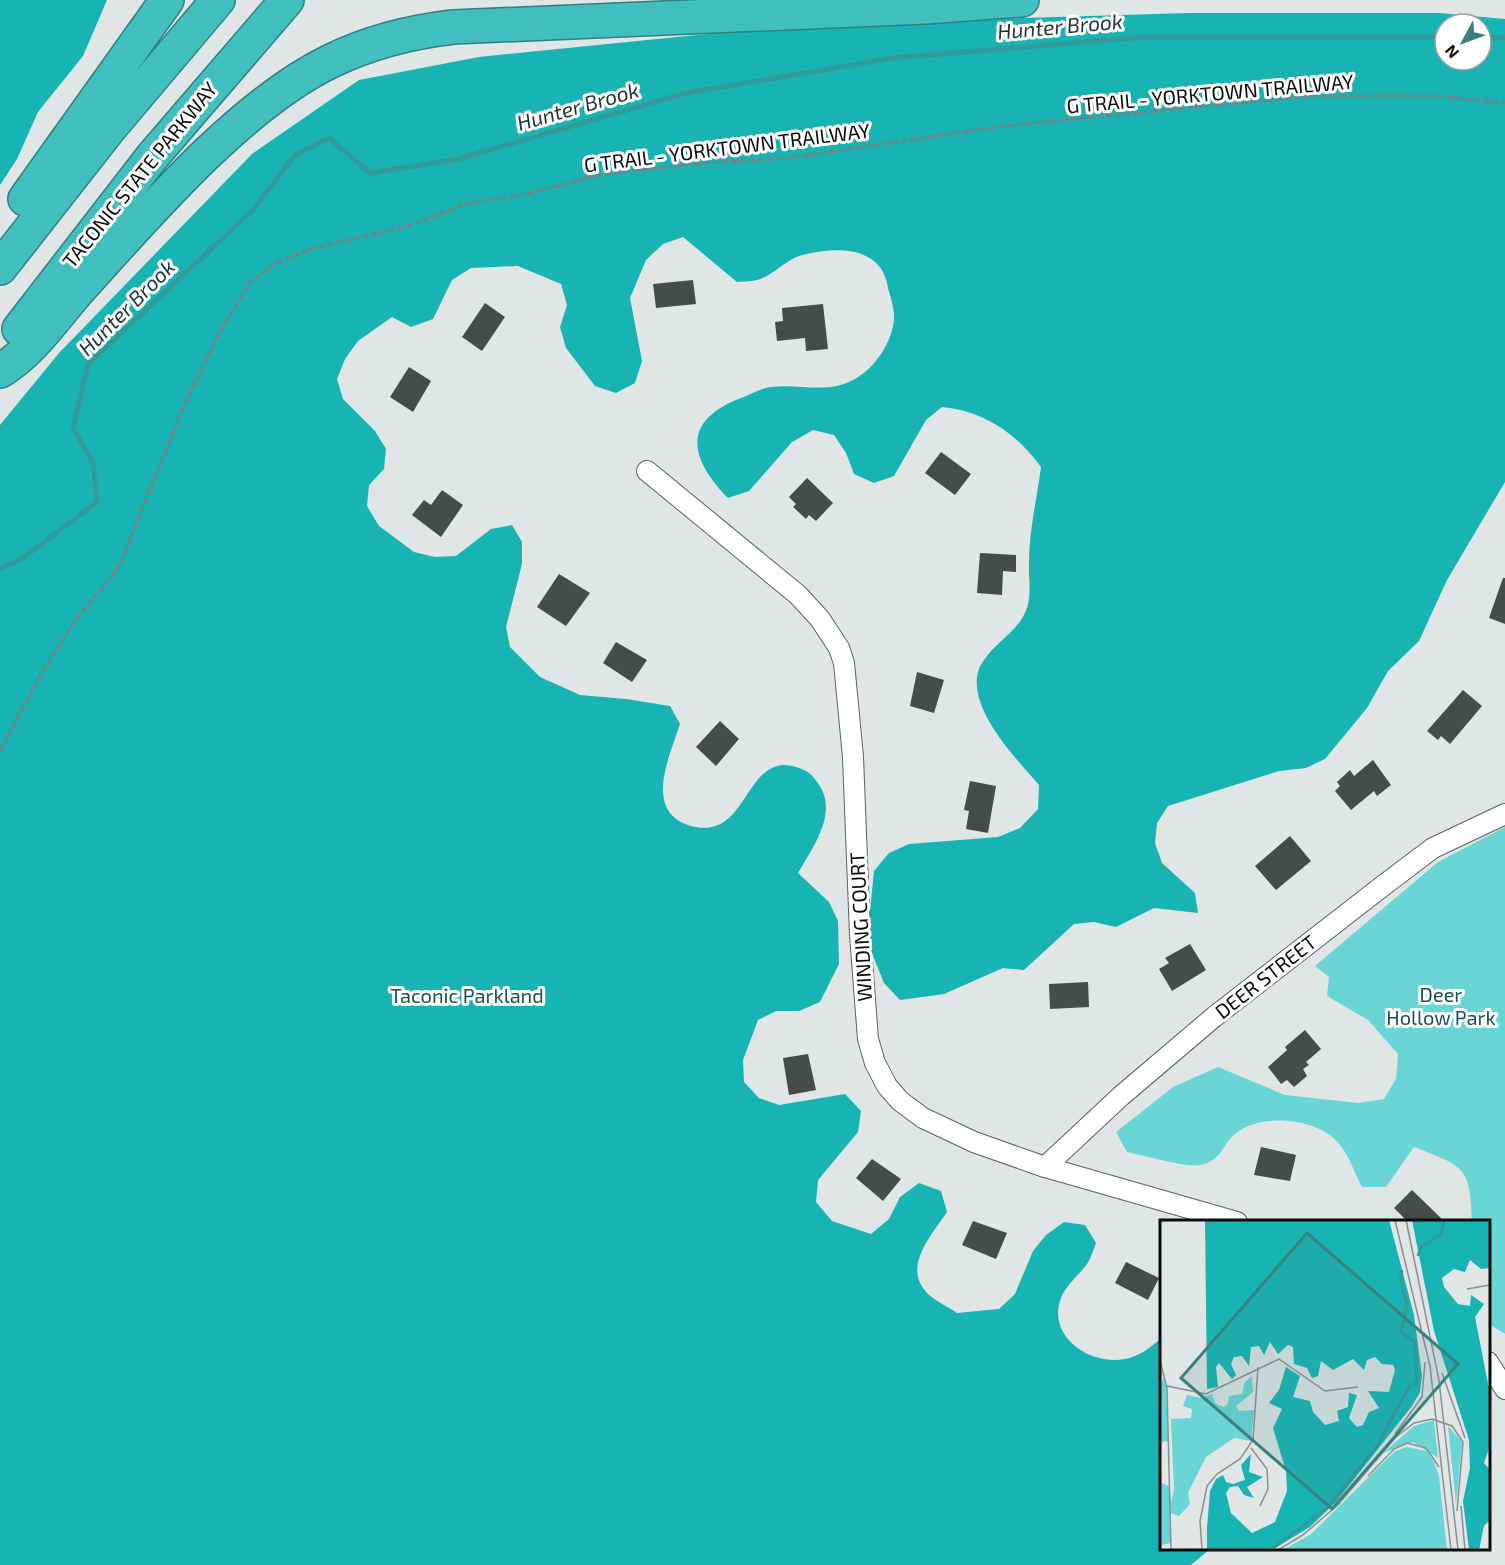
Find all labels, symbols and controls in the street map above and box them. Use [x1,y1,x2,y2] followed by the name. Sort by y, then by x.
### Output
[996,8,1124,43] water label: Hunter Brook
[1433,12,1493,72] north arrow
[1440,42,1462,63] text: N
[1065,68,1355,118] street label: G TRAIL - YORKTOWN TRAILWAY
[57,76,222,272] street label: TACONIC STATE PARKWAY
[514,76,641,135] water label: Hunter Brook
[582,117,872,176] street label: G TRAIL - YORKTOWN TRAILWAY
[73,254,179,360] water label: Hunter Brook
[844,851,876,1002] street label: WINDING COURT
[1210,929,1321,1023] street label: DEER STREET
[1386,982,1496,1029] park label: Deer Hollow Park
[390,983,544,1007] park label: Taconic Parkland
[1160,1220,1490,1550] inset map

